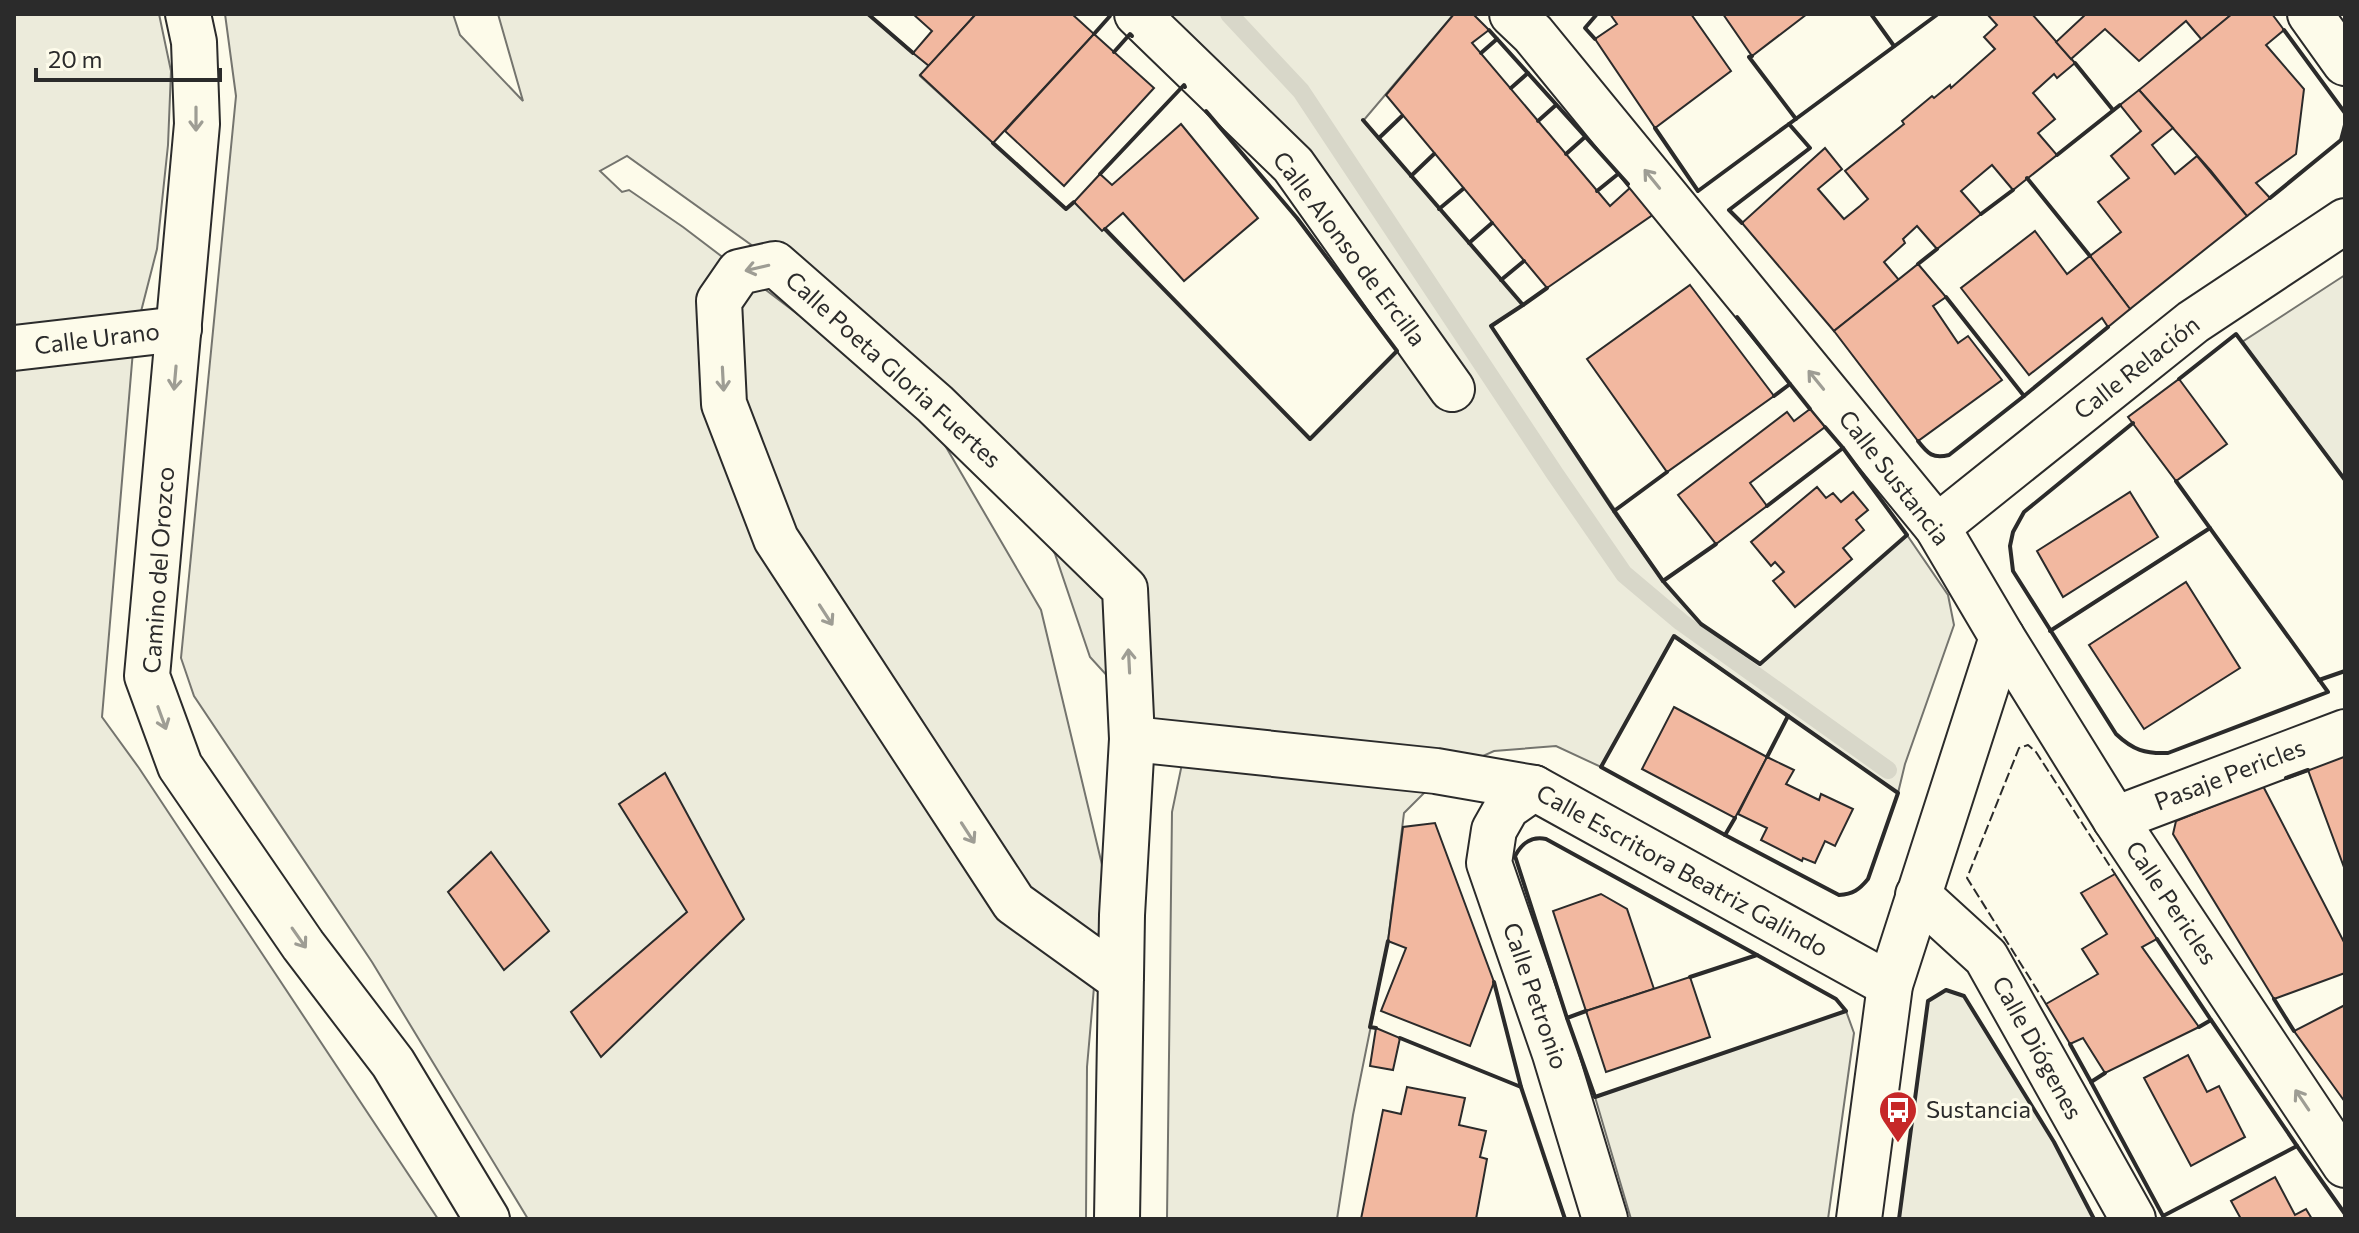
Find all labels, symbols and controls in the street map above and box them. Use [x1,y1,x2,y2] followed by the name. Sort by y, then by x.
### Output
[36,32,220,82] scale bar
[48,44,102,73] text: 20 m
[188,105,204,132] one-way arrow
[1267,145,1433,351] street label: Calle Alonso de Ercilla
[1643,169,1660,190] one-way arrow
[745,261,770,276] one-way arrow
[780,264,1008,473] street label: Calle Poeta Gloria Fuertes
[2068,309,2205,425] street label: Calle Relación
[33,315,161,360] street label: Calle Urano
[167,364,182,391] one-way arrow
[716,365,731,392] one-way arrow
[1808,370,1825,391] one-way arrow
[1833,404,1957,550] street label: Calle Sustancia
[136,466,179,674] street label: Camino del Orozco
[818,603,834,626] one-way arrow
[1121,648,1136,675] one-way arrow
[156,705,170,730] one-way arrow
[2150,732,2309,816] street label: Pasaje Pericles
[1532,777,1834,962] street label: Calle Escritora Beatriz Galindo
[960,821,976,843] one-way arrow
[2120,835,2224,970] street label: Calle Pericles
[1498,918,1575,1073] street label: Calle Petronio
[291,926,307,948] one-way arrow
[1987,971,2090,1124] street label: Calle Diógenes
[1877,1089,1919,1144] bus stop icon: Sustancia
[2294,1090,2310,1112] one-way arrow
[1926,1094,2031,1123] place label: Sustancia

